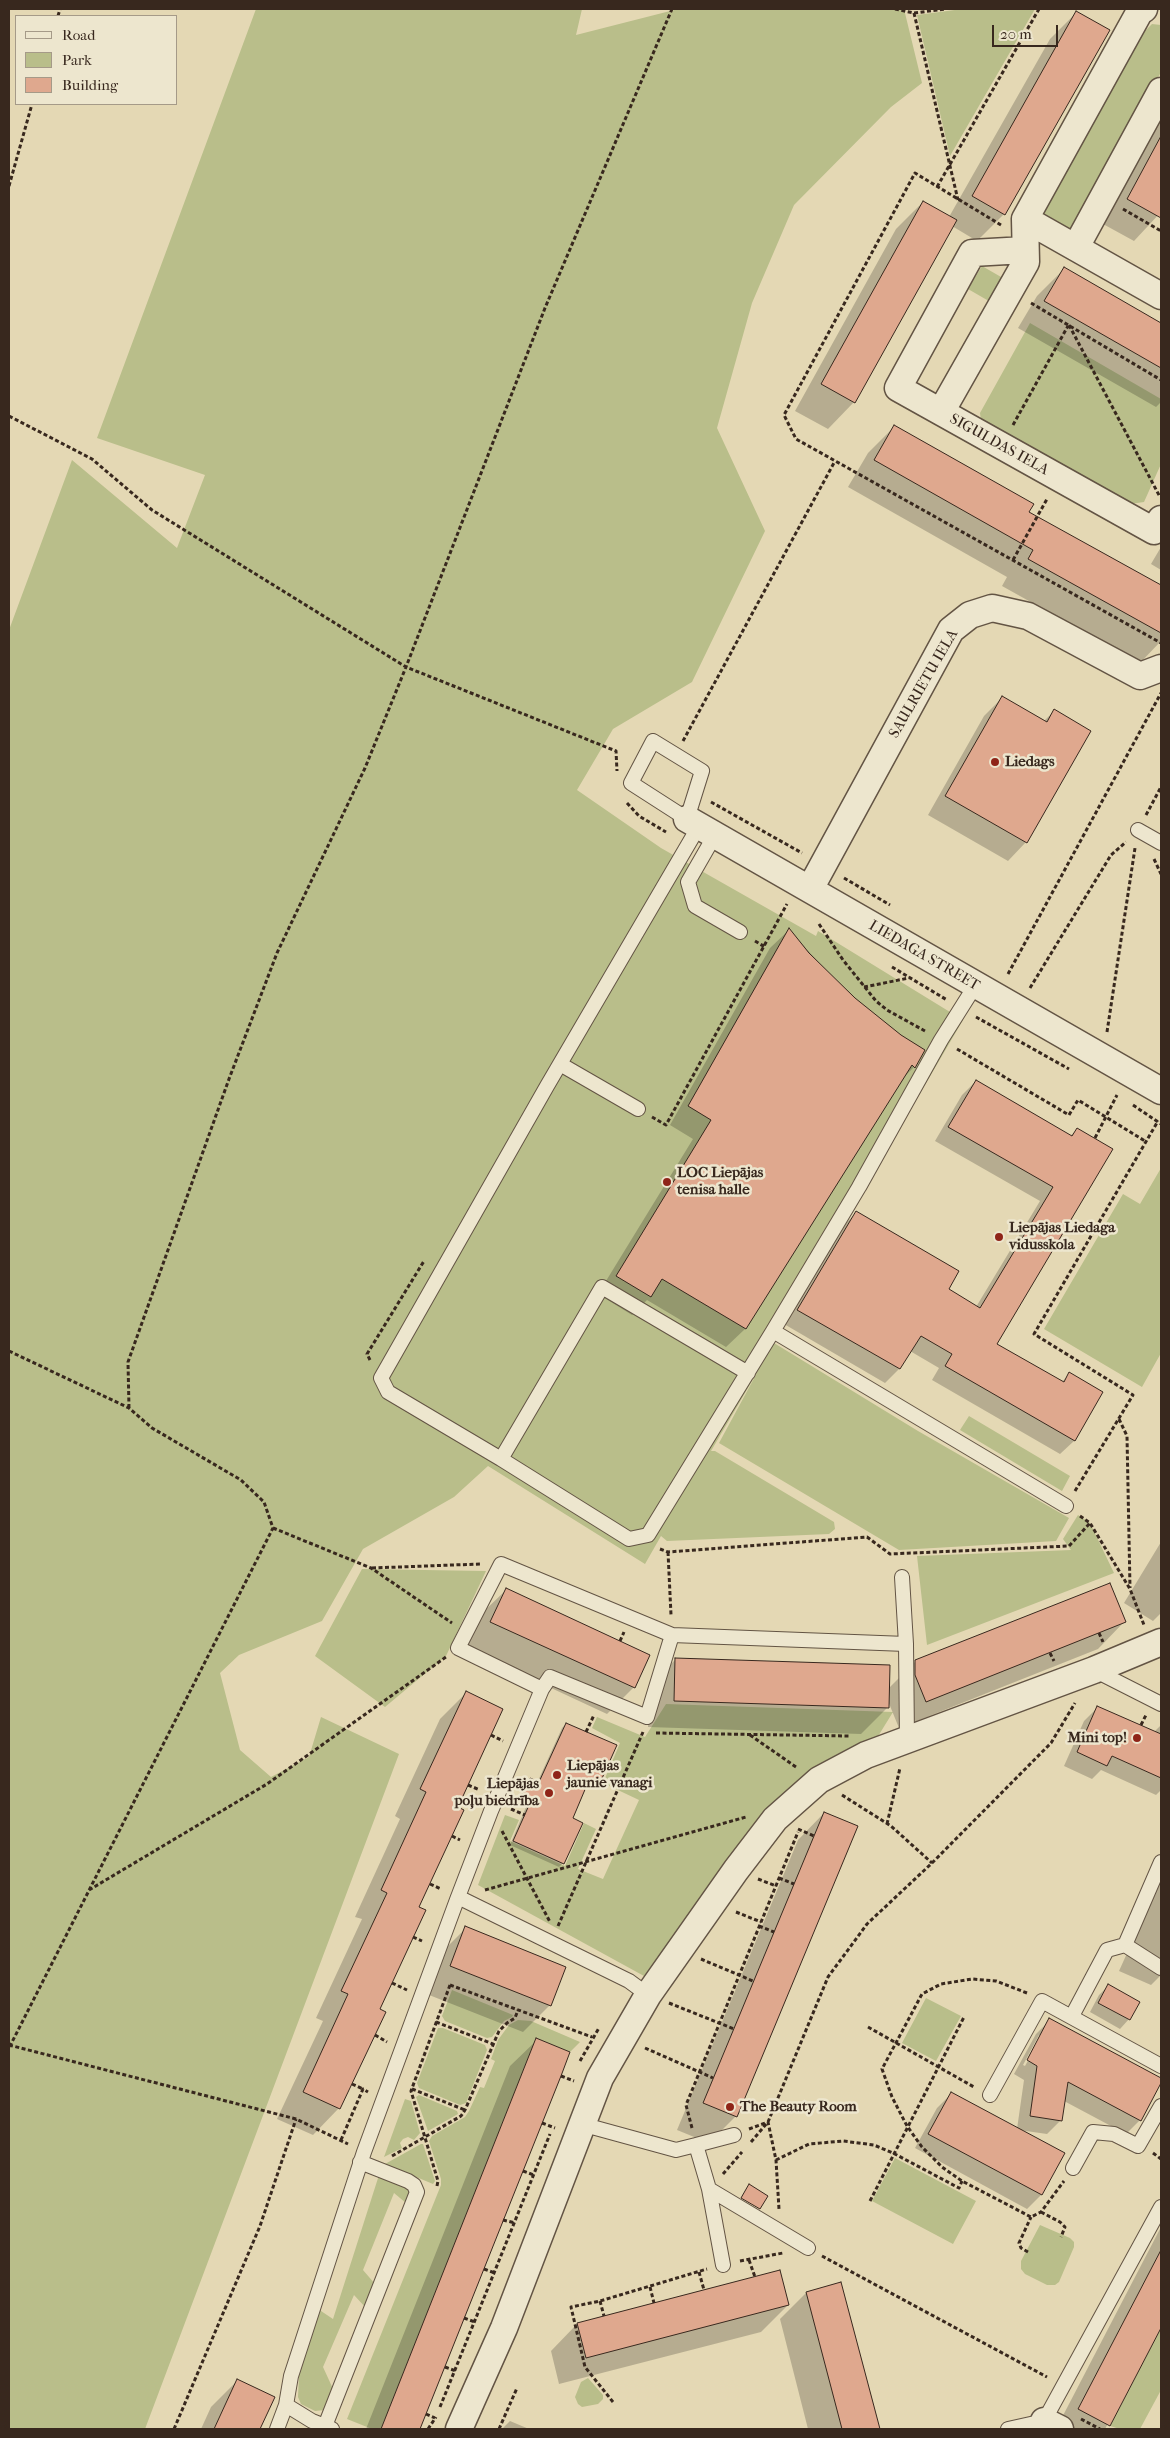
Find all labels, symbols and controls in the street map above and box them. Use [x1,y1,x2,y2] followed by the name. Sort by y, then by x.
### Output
[15,15,178,105] legend
[995,15,1061,47] scale bar
[1000,25,1032,43] text: 20 m
[62,26,95,44] text: Road
[62,51,92,69] text: Park
[62,76,118,94] text: Building
[946,410,1052,480] street label: SIGULDAS IELA
[886,626,962,742] street label: SAULRIETU IELA
[1005,753,1054,771] place label: Liedags
[989,756,1001,768] marker: Liedags
[865,917,983,995] street label: LIEDAGA STREET
[677,1164,763,1199] place label: LOC Liepājas tenisa halle
[661,1176,673,1188] marker: LOC Liepājas tenisa halle
[1009,1219,1115,1254] place label: Liepājas Liedaga vidusskola
[993,1231,1005,1243] marker: Liepājas Liedaga vidusskola
[1067,1729,1127,1747] place label: Mini top!
[1131,1732,1143,1744] marker: Mini top!
[567,1757,652,1792] place label: Liepājas jaunie vanagi
[551,1769,563,1781] marker: Liepājas jaunie vanagi
[454,1775,539,1810] place label: Liepājas poļu biedrība
[543,1787,555,1799] marker: Liepājas poļu biedrība
[740,2098,857,2116] place label: The Beauty Room
[724,2101,736,2113] marker: The Beauty Room

